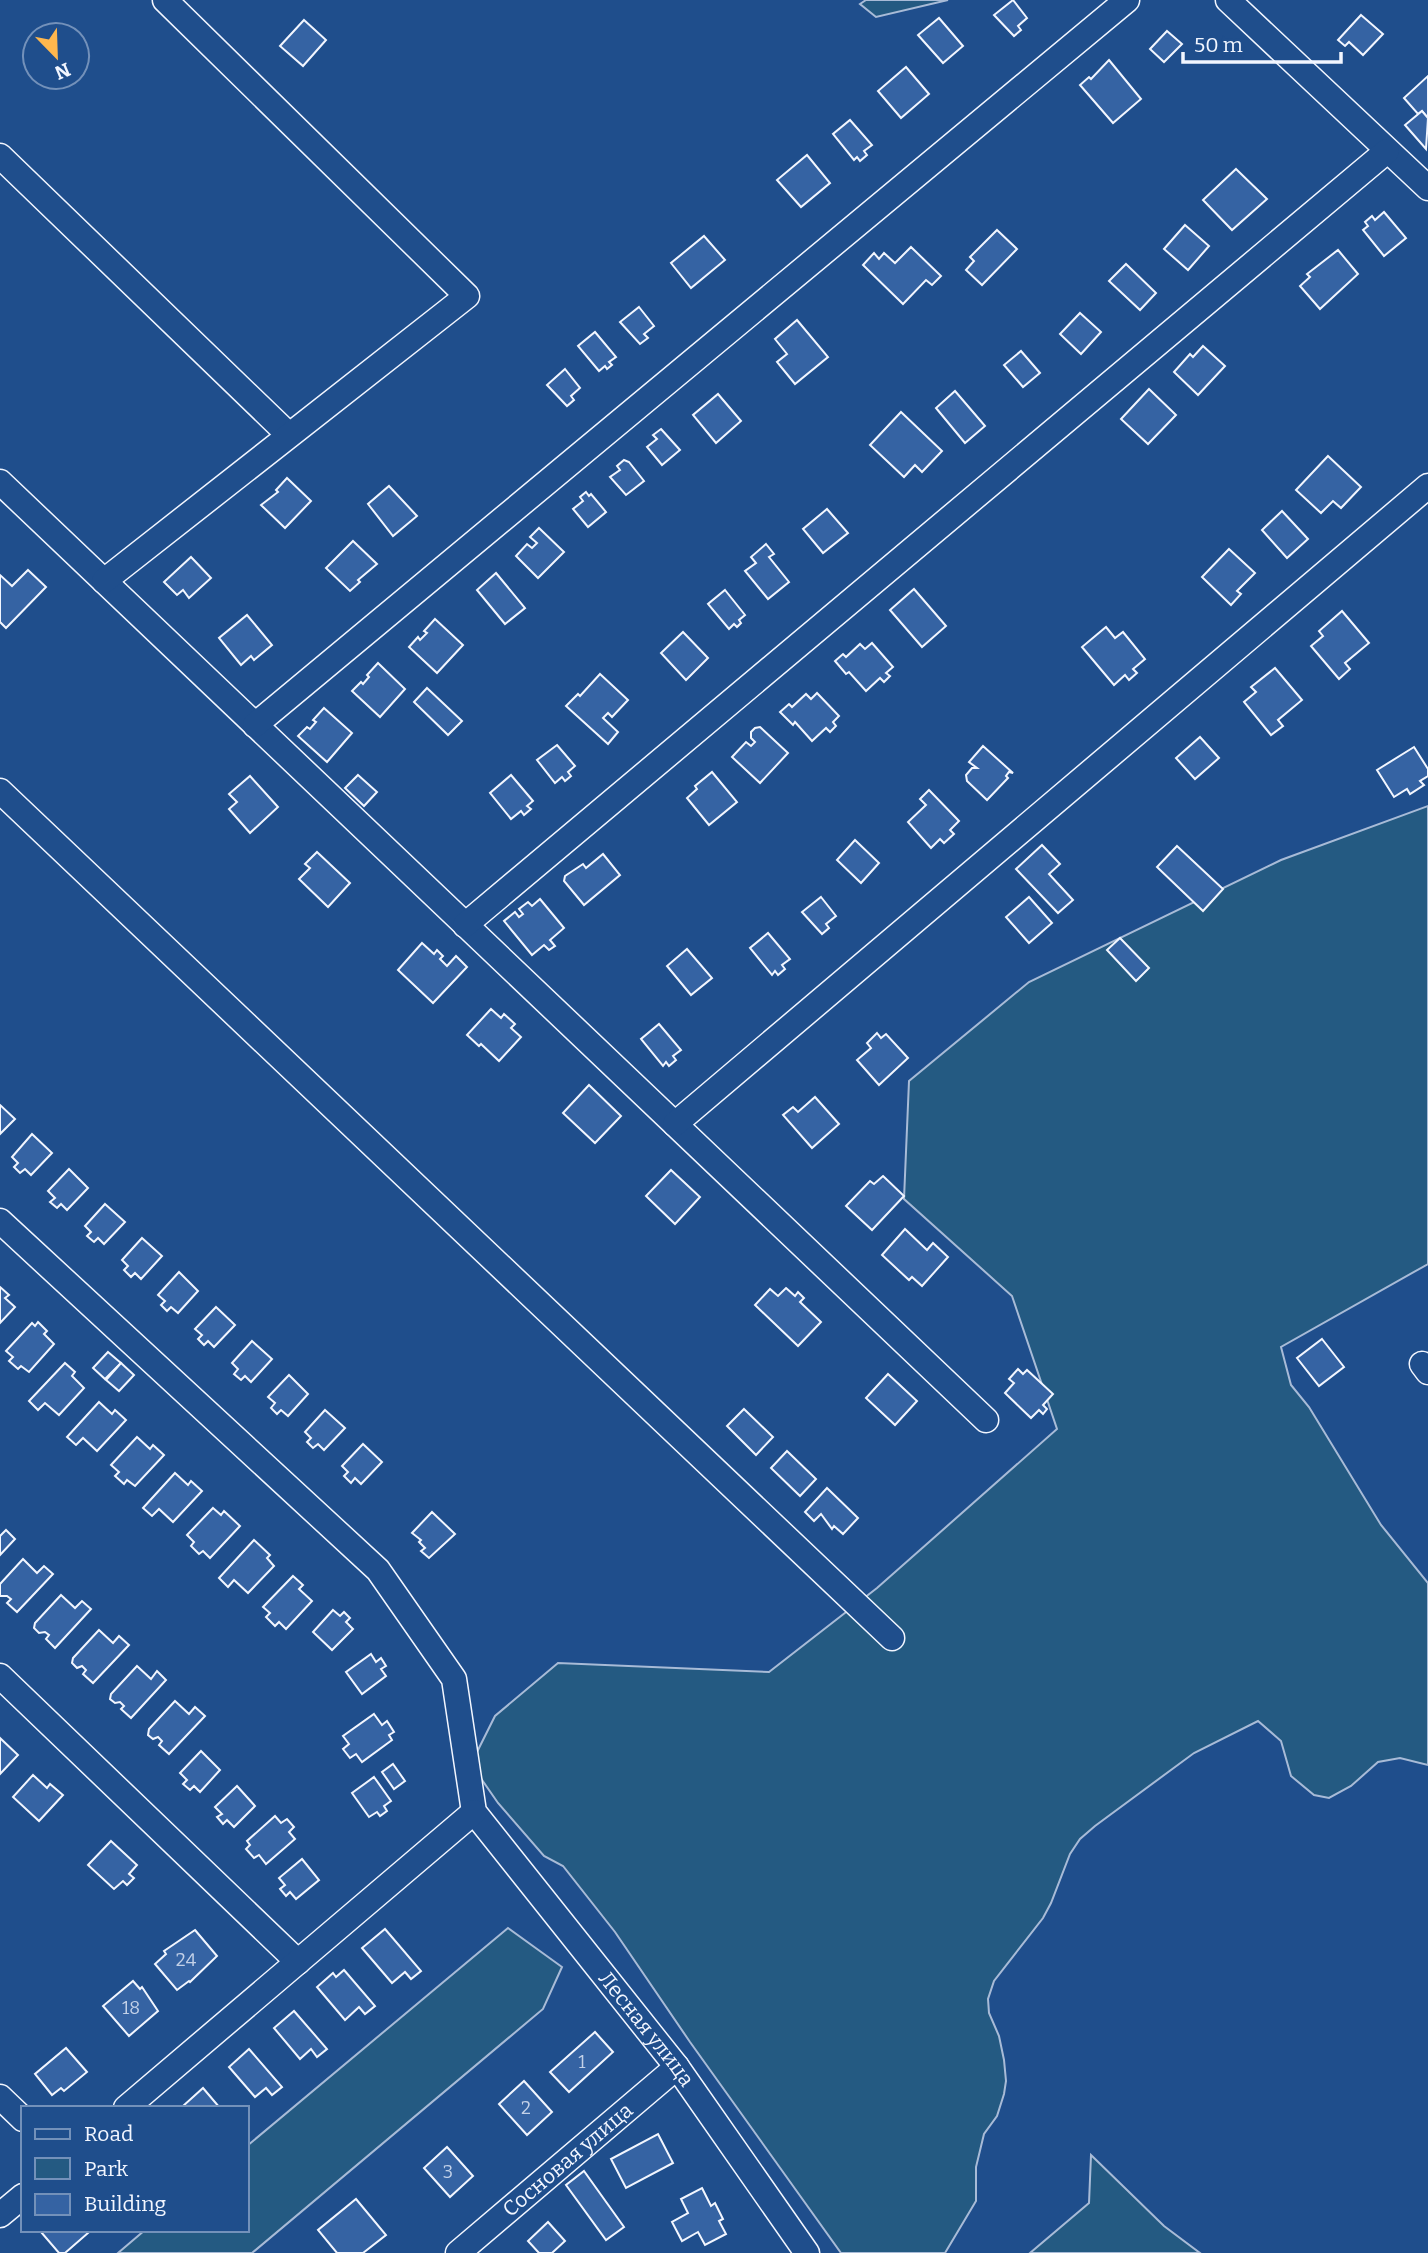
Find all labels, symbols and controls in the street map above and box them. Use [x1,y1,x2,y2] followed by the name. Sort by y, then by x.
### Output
[21,21,91,91] north arrow
[1183,21,1340,65] scale bar
[1194,32,1243,58] text: 50 m
[51,58,74,85] text: N
[176,1949,197,1971] house number: 24
[593,1966,700,2092] street label: Лесная улица
[122,1997,140,2019] house number: 18
[578,2051,586,2073] house number: 1
[497,2097,639,2222] street label: Сосновая улица
[521,2097,531,2119] house number: 2
[21,2106,248,2232] legend
[84,2121,133,2147] text: Road
[84,2156,128,2182] text: Park
[443,2161,453,2183] house number: 3
[84,2191,167,2217] text: Building

